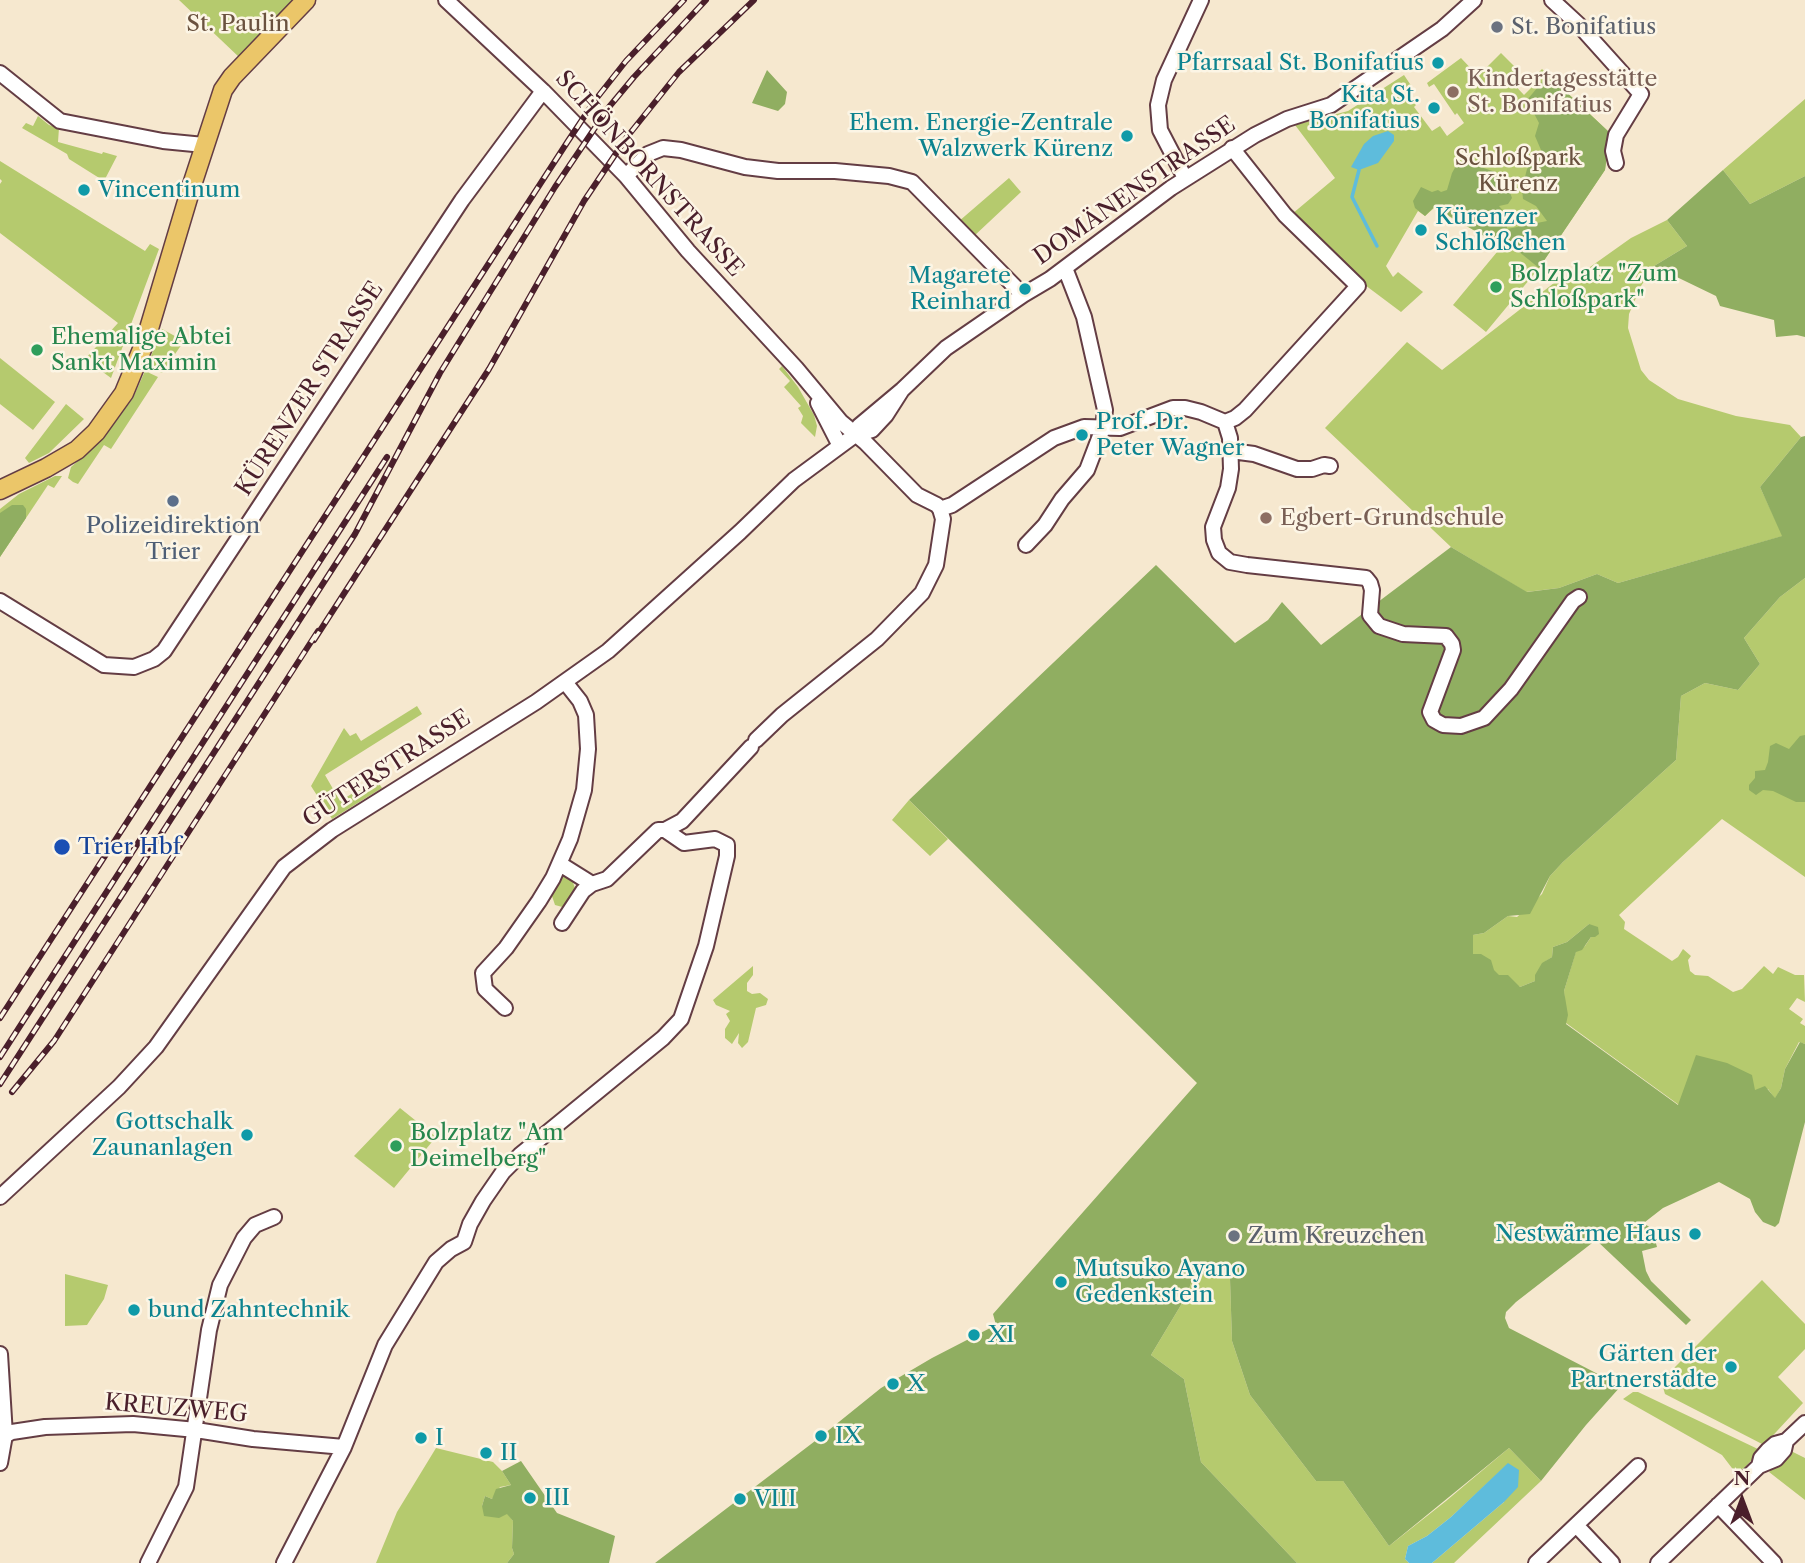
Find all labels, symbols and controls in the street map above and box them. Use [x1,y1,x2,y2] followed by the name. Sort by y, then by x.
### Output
[186,10,290,38] park label: St. Paulin
[1511,13,1656,41] place label: St. Bonifatius
[1489,19,1505,35] marker: St. Bonifatius
[1177,49,1424,77] place label: Pfarrsaal St. Bonifatius
[1430,55,1446,71] marker: Pfarrsaal St. Bonifatius
[549,65,749,283] street label: SCHÖNBORNSTRASSE
[1467,65,1657,119] place label: Kindertagesstätte St. Bonifatius
[1309,81,1420,135] place label: Kita St. Bonifatius
[1445,84,1461,100] marker: Kindertagesstätte St. Bonifatius
[1426,100,1442,116] marker: Kita St. Bonifatius
[849,109,1113,163] place label: Ehem. Energie-Zentrale Walzwerk Kürenz
[1029,111,1241,271] street label: DOMÄNENSTRASSE
[1119,128,1135,144] marker: Ehem. Energie-Zentrale Walzwerk Kürenz
[1455,144,1581,198] park label: Schloßpark Kürenz
[98,176,240,204] place label: Vincentinum
[76,182,92,198] marker: Vincentinum
[1435,203,1566,257] place label: Kürenzer Schlößchen
[1413,222,1429,238] marker: Kürenzer Schlößchen
[1510,260,1677,314] place label: Bolzplatz "Zum Schloßpark"
[908,262,1011,316] place label: Magarete Reinhard
[230,277,390,501] street label: KÜRENZER STRASSE
[1488,279,1504,295] marker: Bolzplatz "Zum Schloßpark"
[1017,281,1033,297] marker: Magarete Reinhard
[51,323,231,377] place label: Ehemalige Abtei Sankt Maximin
[29,342,45,358] marker: Ehemalige Abtei Sankt Maximin
[1096,408,1245,462] place label: Prof. Dr. Peter Wagner
[1074,427,1090,443] marker: Prof. Dr. Peter Wagner
[165,493,181,509] marker: Polizeidirektion Trier
[1280,504,1504,532] place label: Egbert-Grundschule
[1258,510,1274,526] marker: Egbert-Grundschule
[86,512,260,566] place label: Polizeidirektion Trier
[298,704,476,834] street label: GÜTERSTRASSE
[78,833,181,861] place label: Trier Hbf
[52,837,72,857] marker: Trier Hbf
[92,1108,233,1162] place label: Gottschalk Zaunanlagen
[410,1119,564,1173] place label: Bolzplatz "Am Deimelberg"
[239,1127,255,1143] marker: Gottschalk Zaunanlagen
[388,1138,404,1154] marker: Bolzplatz "Am Deimelberg"
[1495,1220,1681,1248] place label: Nestwärme Haus
[1248,1222,1425,1250] place label: Zum Kreuzchen
[1687,1226,1703,1242] marker: Nestwärme Haus
[1226,1228,1242,1244] marker: Zum Kreuzchen
[1075,1255,1245,1309] place label: Mutsuko Ayano Gedenkstein
[1053,1274,1069,1290] marker: Mutsuko Ayano Gedenkstein
[148,1296,349,1324] place label: bund Zahntechnik
[126,1302,142,1318] marker: bund Zahntechnik
[988,1321,1015,1349] place label: XI
[966,1327,982,1343] marker: XI
[1570,1340,1717,1394] place label: Gärten der Partnerstädte
[1723,1359,1739,1375] marker: Gärten der Partnerstädte
[907,1370,925,1398] place label: X
[885,1376,901,1392] marker: X
[103,1389,249,1429] street label: KREUZWEG
[835,1422,862,1450] place label: IX
[435,1424,444,1452] place label: I
[813,1428,829,1444] marker: IX
[413,1430,429,1446] marker: I
[500,1439,517,1467] place label: II
[478,1445,494,1461] marker: II
[1707,1465,1777,1535] north arrow
[1734,1467,1750,1490] text: N
[544,1484,570,1512] place label: III
[754,1485,797,1513] place label: VIII
[522,1490,538,1506] marker: III
[732,1491,748,1507] marker: VIII

